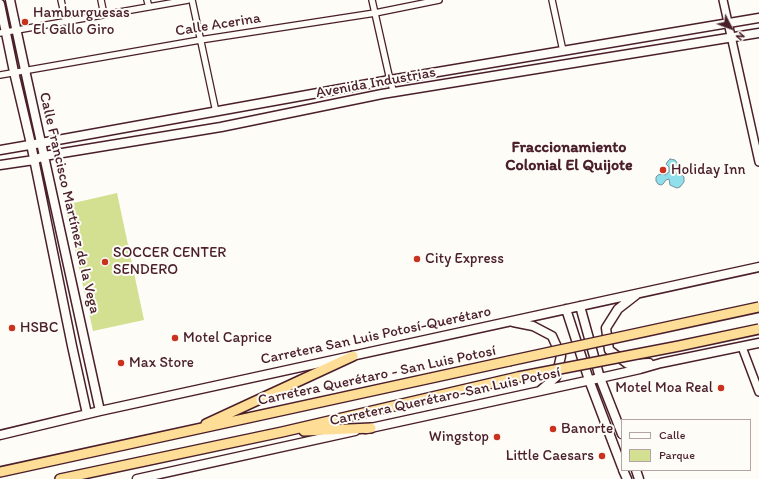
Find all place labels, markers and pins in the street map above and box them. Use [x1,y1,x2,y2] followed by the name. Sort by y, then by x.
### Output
[33,4,130,39] place label: Hamburguesas El Gallo Giro
[20,17,30,27] marker: Hamburguesas El Gallo Giro
[671,161,745,179] place label: Holiday Inn
[658,165,668,175] marker: Holiday Inn
[113,244,226,279] place label: SOCCER CENTER SENDERO
[425,250,504,268] place label: City Express
[412,254,422,264] marker: City Express
[100,257,110,267] marker: SOCCER CENTER SENDERO
[20,319,58,337] place label: HSBC
[7,323,17,333] marker: HSBC
[183,329,272,347] place label: Motel Caprice
[170,333,180,343] marker: Motel Caprice
[129,354,194,372] place label: Max Store
[116,358,126,368] marker: Max Store
[615,379,713,397] place label: Motel Moa Real
[716,383,726,393] marker: Motel Moa Real
[561,420,613,438] place label: Banorte
[548,424,558,434] marker: Banorte
[429,428,489,446] place label: Wingstop
[492,432,502,442] marker: Wingstop
[506,447,594,465] place label: Little Caesars
[597,451,607,461] marker: Little Caesars

